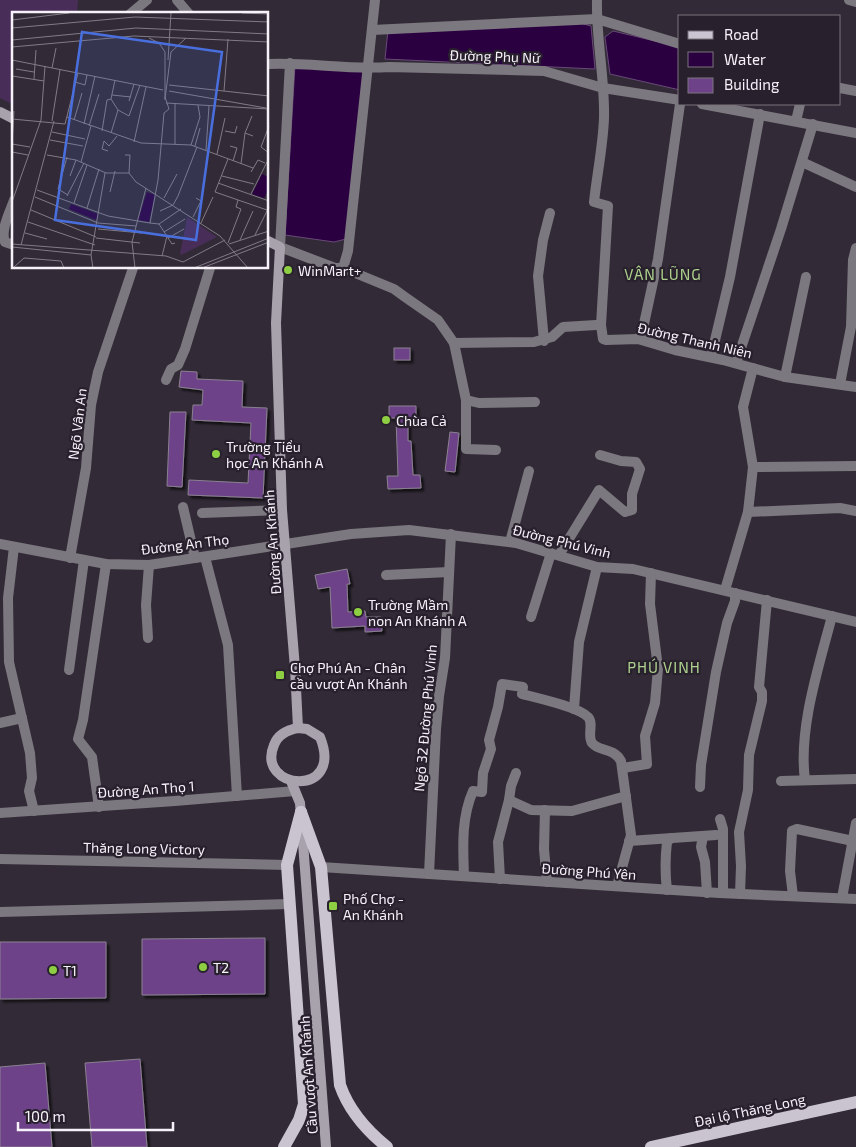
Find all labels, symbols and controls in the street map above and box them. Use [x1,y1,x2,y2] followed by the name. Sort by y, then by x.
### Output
[12,12,269,269] inset map
[678,15,841,105] legend
[724,25,759,43] text: Road
[449,46,541,66] street label: Đường Phụ Nữ
[724,50,766,68] text: Water
[724,75,780,93] text: Building
[298,262,362,279] place label: WinMart+
[282,264,294,276] marker: WinMart+
[624,265,702,283] district label: VÂN LŨNG
[636,319,754,361] street label: Đường Thanh Niên
[64,387,90,461] street label: Ngõ Vân An
[396,412,447,429] place label: Chùa Cả
[380,414,392,426] marker: Chùa Cả
[226,438,324,471] place label: Trường Tiểu học An Khánh A
[210,448,222,460] marker: Trường Tiểu học An Khánh A
[260,489,284,595] street label: Đường An Khánh
[511,521,613,561] street label: Đường Phú Vinh
[140,530,230,558] street label: Đường An Thọ
[368,596,467,629] place label: Trường Mầm non An Khánh A
[352,606,364,618] marker: Trường Mầm non An Khánh A
[410,644,440,792] street label: Ngõ 32 Đường Phú Vinh
[627,658,701,676] district label: PHÚ VINH
[290,659,408,692] place label: Chợ Phú An - Chân cầu vượt An Khánh
[274,669,286,681] marker: Chợ Phú An - Chân cầu vượt An Khánh
[97,777,195,801] street label: Đường An Thọ 1
[83,838,206,858] street label: Thăng Long Victory
[541,859,637,883] street label: Đường Phú Yên
[343,890,404,923] place label: Phố Chợ - An Khánh
[327,900,339,912] marker: Phố Chợ - An Khánh
[213,959,229,976] place label: T2
[197,961,209,973] marker: T2
[63,962,77,979] place label: T1
[47,964,59,976] marker: T1
[295,1015,321,1135] street label: Cầu vượt An Khánh
[693,1090,807,1130] street label: Đại lộ Thăng Long
[18,1100,172,1132] scale bar
[25,1107,66,1125] text: 100 m

